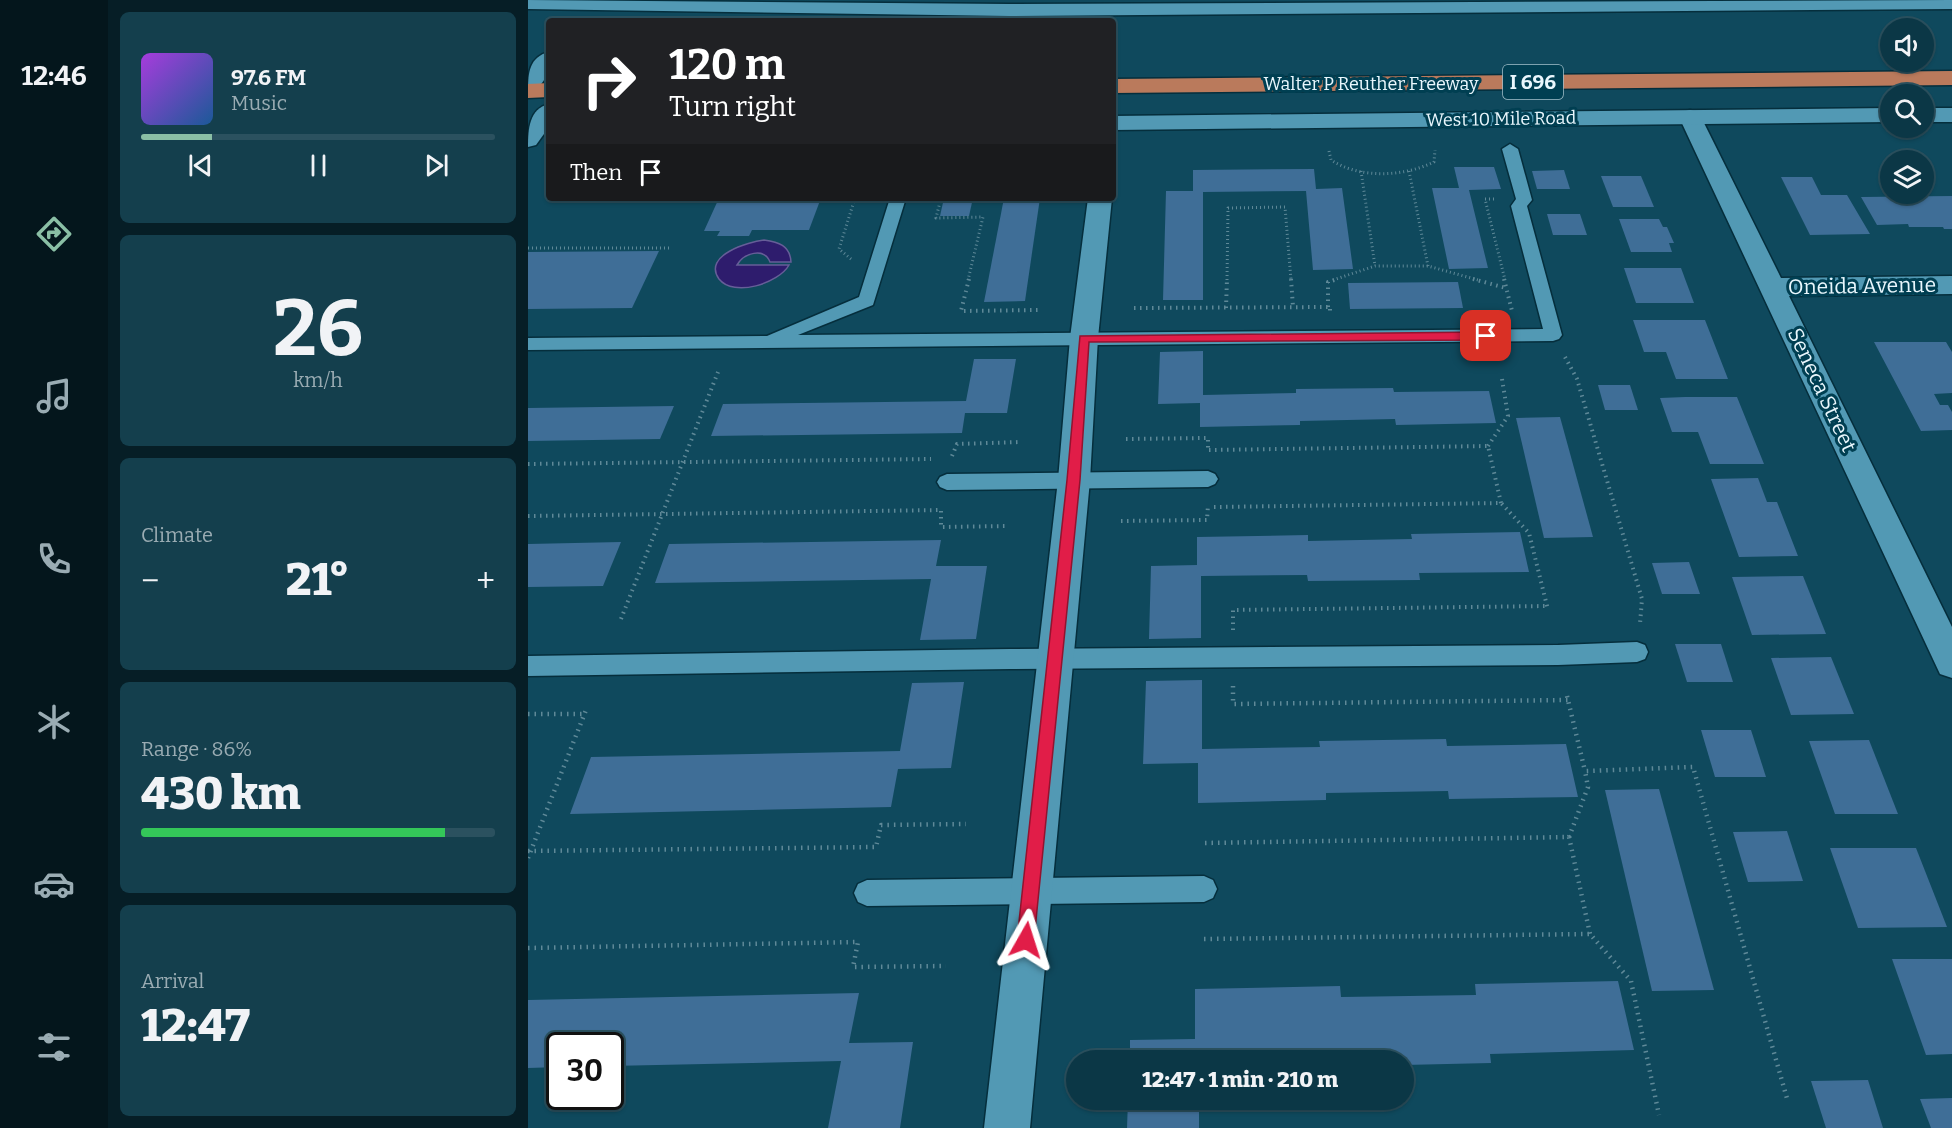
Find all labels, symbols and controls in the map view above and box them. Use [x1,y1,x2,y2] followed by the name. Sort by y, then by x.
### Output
[1880,18,1934,204] map controls
[1880,18,1934,72] button: sound
[669,40,785,90] text: 120 m
[570,42,648,120] icon: right
[21,60,87,92] text: 12:46
[231,64,306,91] text: 97.6 FM
[1503,65,1563,99] road number: I 696
[1264,73,1479,95] street label: Walter P Reuther Freeway
[1880,84,1934,138] button: search
[231,91,287,115] text: Music
[669,91,796,123] text: Turn right
[1426,107,1577,131] street label: West 10 Mile Road
[184,149,217,182] icon: previous
[302,149,335,182] icon: pause
[420,149,453,182] icon: next
[1880,150,1934,204] button: layers
[634,156,667,189] icon: arrive
[570,159,622,186] text: Then
[33,213,75,255] icon: directions
[1788,272,1936,300] street label: Oneida Avenue
[273,282,363,376] text: 26
[1460,310,1511,361] pin
[1469,319,1502,352] icon: arrive
[1782,324,1862,457] street label: Seneca Street
[293,368,343,392] text: km/h
[33,375,75,417] icon: music
[141,523,213,547] text: Climate
[33,538,75,580] icon: phone
[286,553,350,607] text: 21°
[141,561,159,601] text: −
[476,561,495,601] text: +
[33,701,75,743] icon: climate
[141,737,252,761] text: Range · 86%
[141,767,301,821] text: 430 km
[33,863,75,905] icon: car
[994,908,1058,972] position arrow
[141,969,204,993] text: Arrival
[141,999,250,1053] text: 12:47
[33,1026,75,1068] icon: filters
[546,1032,624,1110] speed limit sign: 30
[1142,1066,1338,1093] text: 12:47 · 1 min · 210 m

